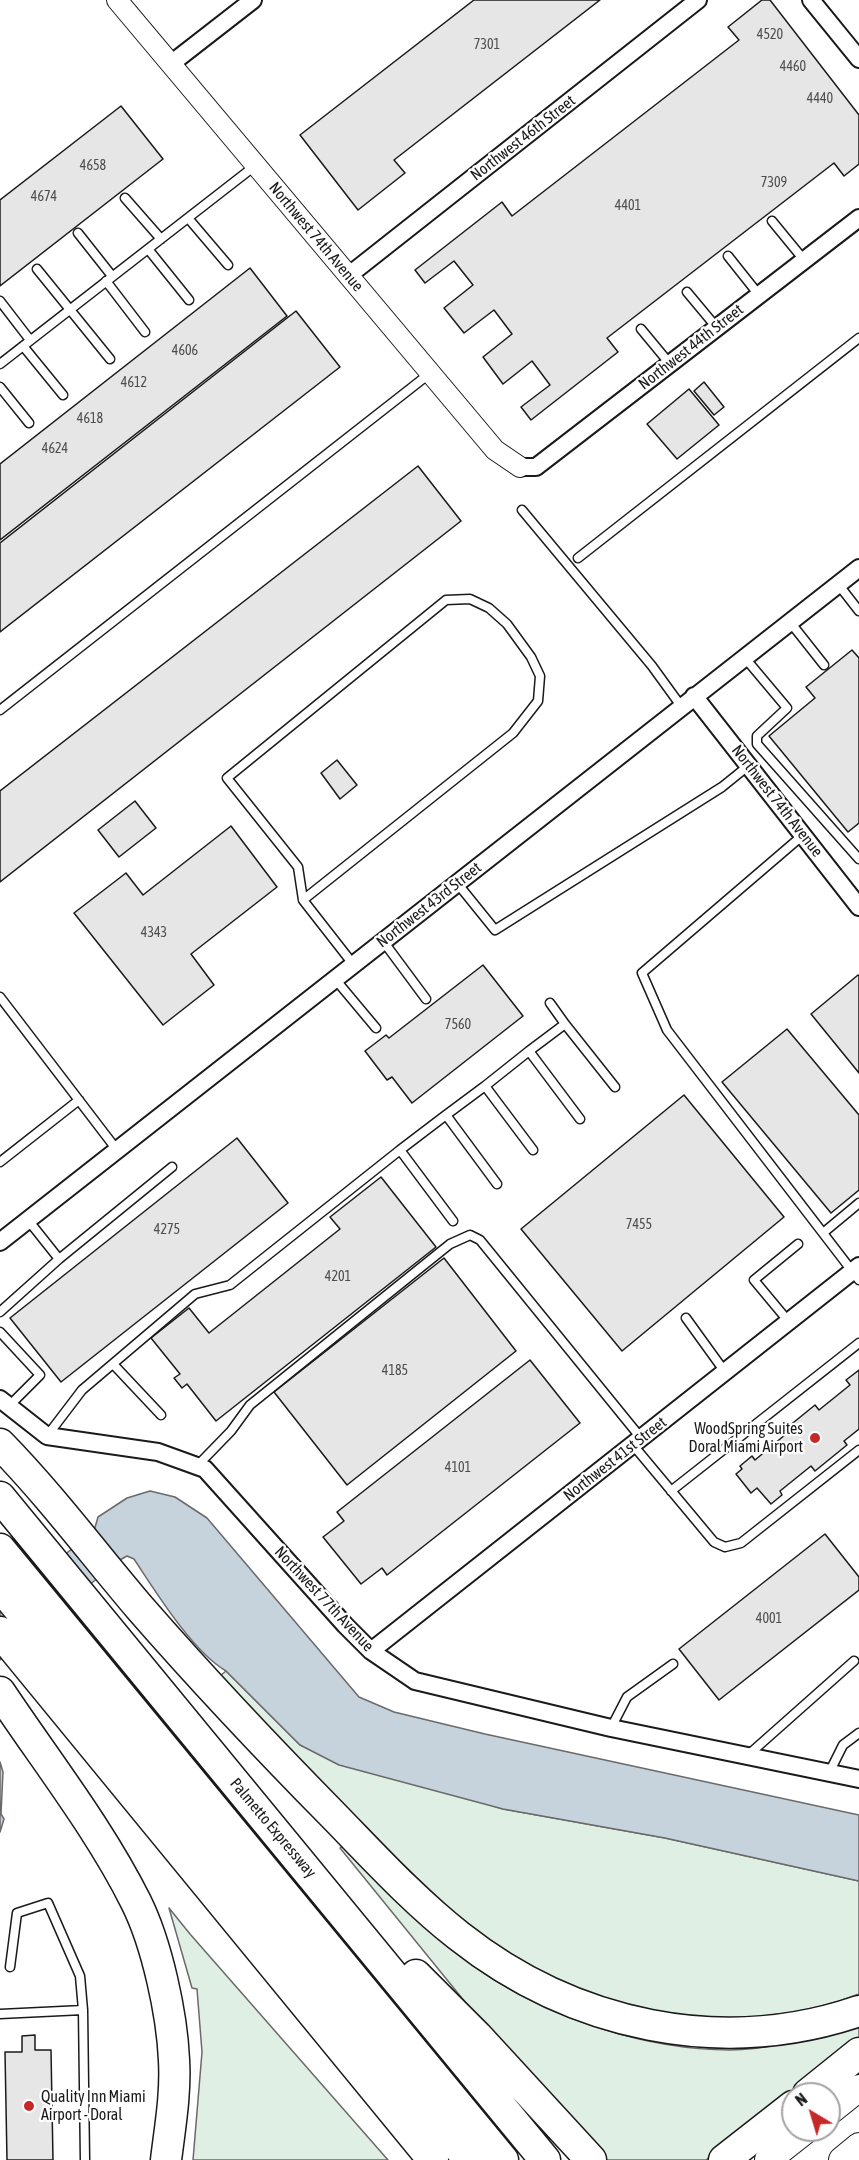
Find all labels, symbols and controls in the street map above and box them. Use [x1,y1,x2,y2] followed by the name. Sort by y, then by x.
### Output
[757,27,783,43] house number: 4520
[474,37,500,53] house number: 7301
[780,59,806,75] house number: 4460
[467,91,579,185] street label: Northwest 46th Street
[807,91,833,107] house number: 4440
[80,158,106,174] house number: 4658
[761,175,787,191] house number: 7309
[265,178,367,296] street label: Northwest 74th Avenue
[31,189,57,205] house number: 4674
[615,198,641,214] house number: 4401
[635,300,747,394] street label: Northwest 44th Street
[172,343,198,359] house number: 4606
[121,375,147,391] house number: 4612
[77,411,103,427] house number: 4618
[42,441,68,457] house number: 4624
[727,741,827,861] street label: Northwest 74th Avenue
[373,858,485,952] street label: Northwest 43rd Street
[141,925,167,941] house number: 4343
[445,1017,471,1033] house number: 7560
[626,1217,652,1233] house number: 7455
[154,1222,180,1238] house number: 4275
[325,1269,351,1285] house number: 4201
[382,1363,408,1379] house number: 4185
[560,1413,670,1505] street label: Northwest 41st Street
[689,1419,803,1457] place label: WoodSpring Suites Doral Miami Airport
[808,1431,822,1445] marker: WoodSpring Suites Doral Miami Airport
[445,1460,471,1476] house number: 4101
[270,1542,378,1656] street label: Northwest 77th Avenue
[756,1611,782,1627] house number: 4001
[226,1774,320,1882] street label: Palmetto Expressway
[781,2082,841,2142] north arrow
[41,2087,146,2125] place label: Quality Inn Miami Airport - Doral
[792,2089,810,2109] text: N
[22,2099,36,2113] marker: Quality Inn Miami Airport - Doral

